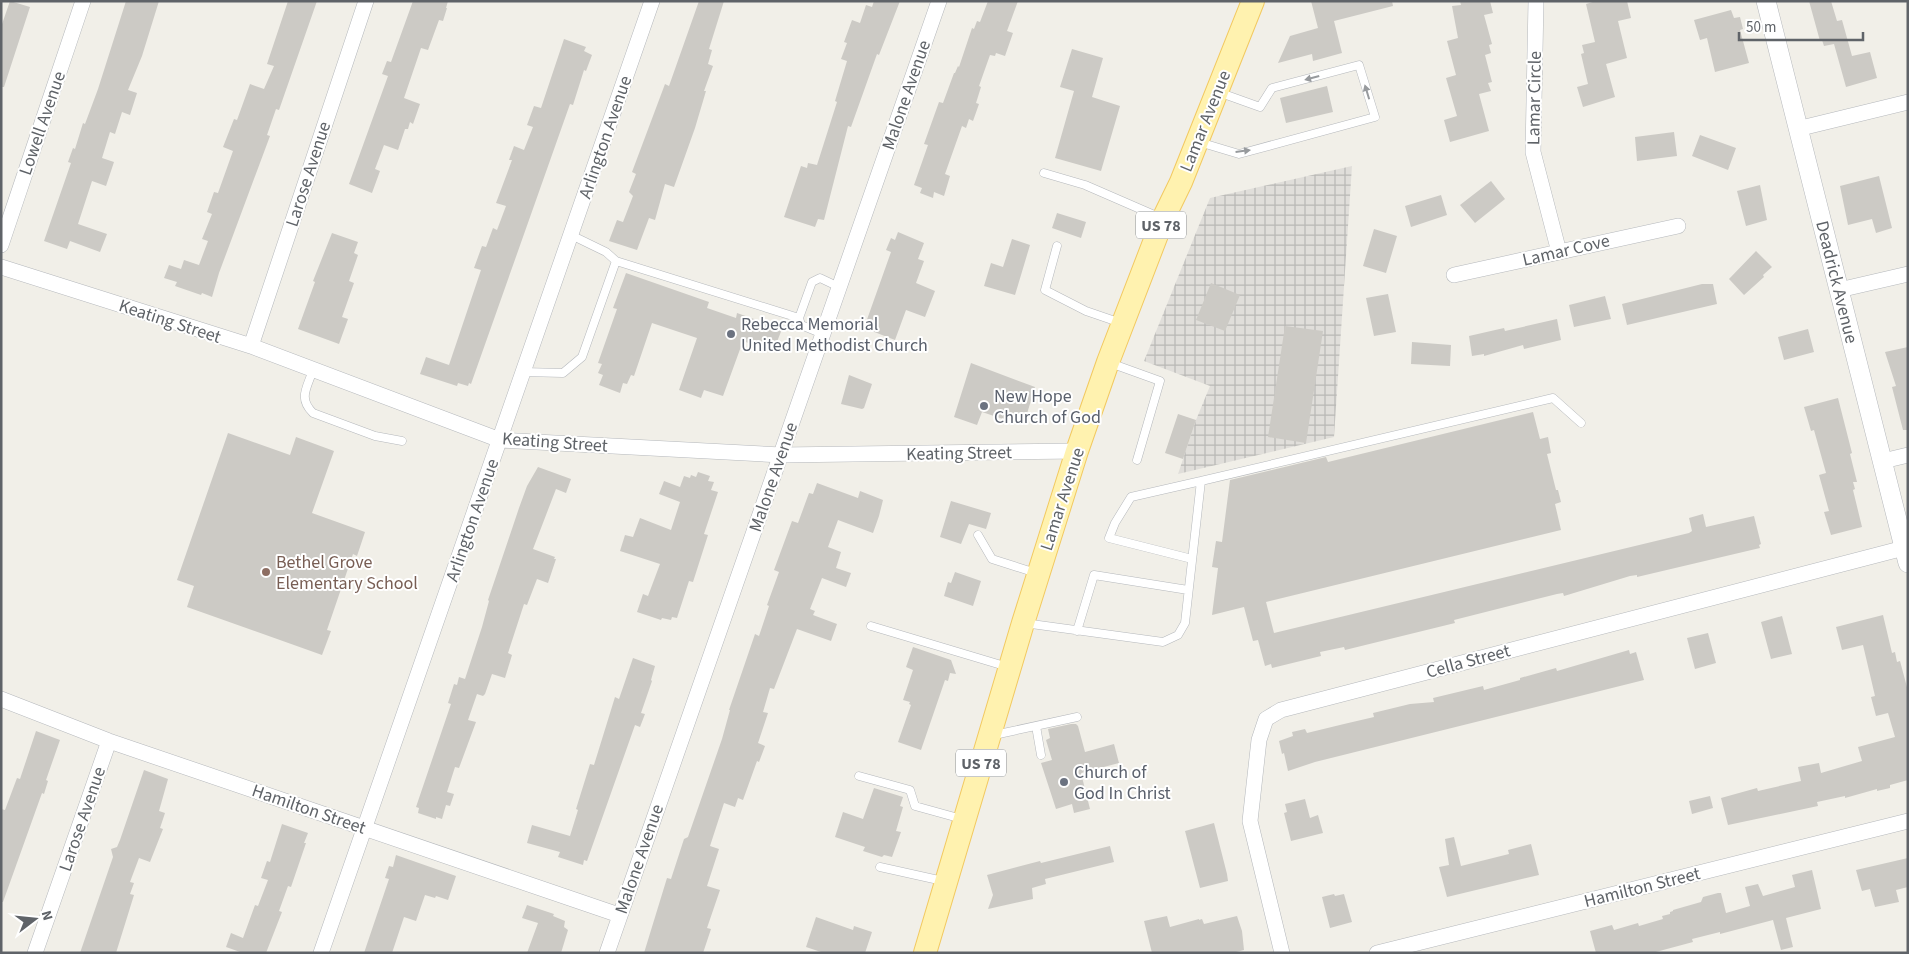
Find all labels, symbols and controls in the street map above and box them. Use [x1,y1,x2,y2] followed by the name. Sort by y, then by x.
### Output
[1739,10,1863,42] scale bar
[1746,17,1776,38] text: 50 m
[876,37,937,153] street label: Malone Avenue
[1521,51,1548,145] street label: Lamar Circle
[1174,67,1237,176] street label: Lamar Avenue
[13,68,72,178] street label: Lowell Avenue
[573,72,638,202] street label: Arlington Avenue
[1304,74,1319,82] one-way arrow
[1363,84,1371,99] one-way arrow
[280,118,337,230] street label: Larose Avenue
[1236,147,1252,155] one-way arrow
[1136,212,1186,238] road number: US 78
[1809,218,1864,346] street label: Deadrick Avenue
[1520,228,1612,273] street label: Lamar Cove
[116,293,224,350] street label: Keating Street
[741,312,928,358] place label: Rebecca Memorial United Methodist Church
[725,328,737,340] marker: Rebecca Memorial United Methodist Church
[994,384,1101,430] place label: New Hope Church of God
[978,400,990,412] marker: New Hope Church of God
[743,419,804,535] street label: Malone Avenue
[501,426,609,459] street label: Keating Street
[906,440,1012,467] street label: Keating Street
[1034,444,1091,554] street label: Lamar Avenue
[440,455,505,585] street label: Arlington Avenue
[276,550,418,596] place label: Bethel Grove Elementary School
[260,566,272,578] marker: Bethel Grove Elementary School
[1423,638,1513,685] street label: Cella Street
[956,750,1006,776] road number: US 78
[1074,760,1171,806] place label: Church of God In Christ
[53,763,112,875] street label: Larose Avenue
[1058,776,1070,788] marker: Church of God In Christ
[249,778,369,841] street label: Hamilton Street
[609,801,670,917] street label: Malone Avenue
[1581,861,1703,914] street label: Hamilton Street
[10,894,60,944] north arrow
[36,908,57,923] text: N

